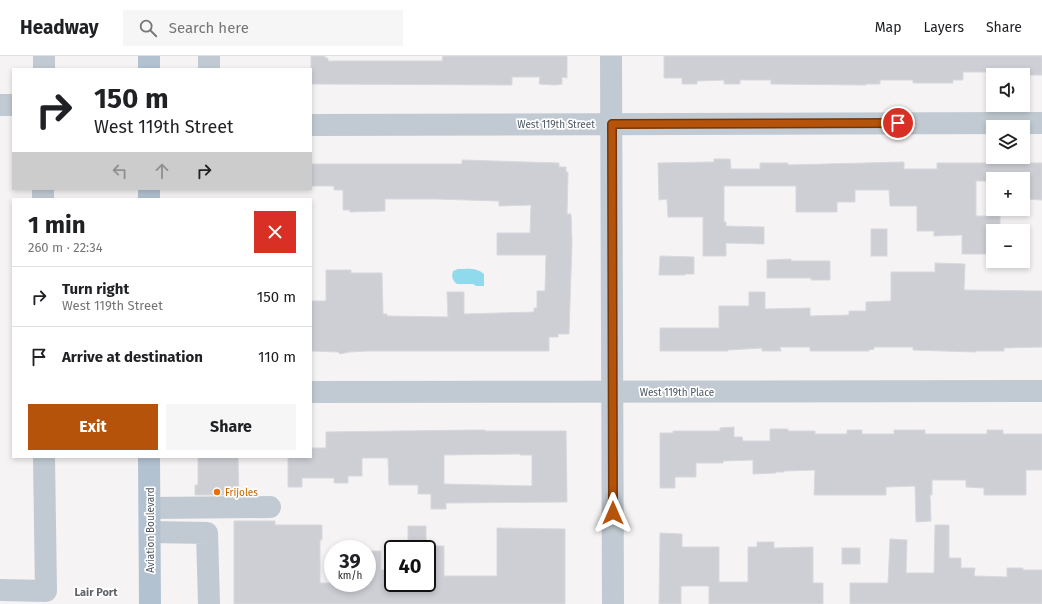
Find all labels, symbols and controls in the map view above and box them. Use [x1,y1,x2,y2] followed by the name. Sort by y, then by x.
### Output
[123,10,403,46] search box
[20,16,99,39] text: Headway
[137,17,159,39] icon: search
[169,19,249,37] text: Search here
[875,19,901,36] text: Map
[923,19,964,36] text: Layers
[986,19,1022,36] text: Share
[986,68,1030,268] map controls
[986,68,1030,112] button: sound
[94,82,169,115] text: 150 m
[28,84,80,136] icon: right
[881,106,915,140] pin
[887,112,909,134] icon: arrive
[94,116,234,138] text: West 119th Street
[517,119,595,131] street label: West 119th Street
[986,120,1030,164] button: layers
[109,160,131,182] icon: left
[151,160,173,182] icon: ahead
[193,160,215,182] icon: right
[986,172,1030,216] button: +
[28,211,86,239] text: 1 min
[254,211,296,253] button: close
[986,224,1030,268] button: −
[28,240,103,255] text: 260 m · 22:34
[62,280,129,298] text: Turn right
[28,286,50,308] icon: right
[257,288,296,306] text: 150 m
[62,298,163,313] text: West 119th Street
[28,346,50,368] icon: arrive
[62,348,203,366] text: Arrive at destination
[258,348,296,366] text: 110 m
[640,387,714,399] street label: West 119th Place
[28,404,158,450] button: Exit
[166,404,296,450] button: Share
[145,487,157,573] street label: Aviation Boulevard
[212,487,222,497] marker: Frijoles
[225,487,258,499] place label: Frijoles
[592,492,634,534] position arrow
[384,540,436,592] speed limit sign: 40
[339,549,361,573] text: 39
[338,570,362,582] text: km/h
[74,586,118,599] district label: Lair Port

